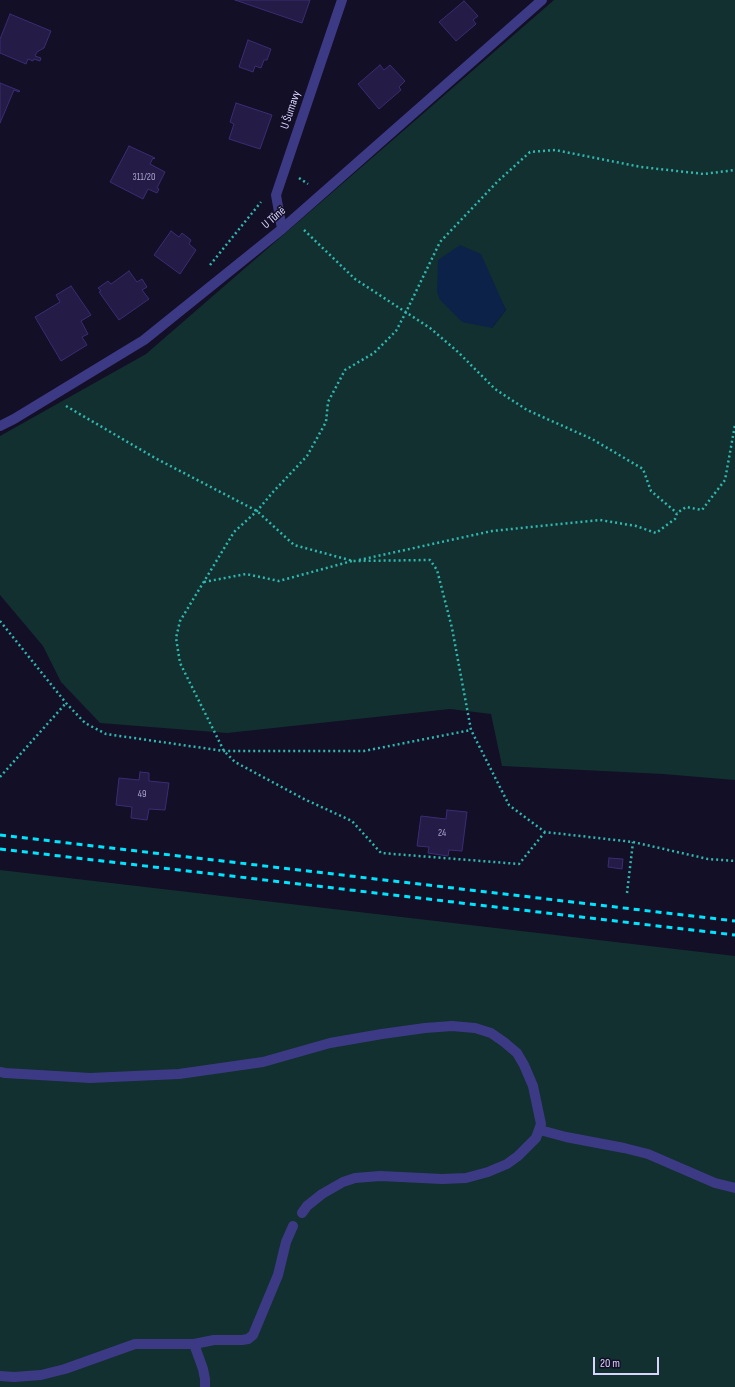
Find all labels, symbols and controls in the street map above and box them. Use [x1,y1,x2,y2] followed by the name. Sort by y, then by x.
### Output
[278,89,304,131] street label: U Šumavy
[133,171,155,183] house number: 311/20
[259,204,289,232] street label: U Tůně
[138,788,146,800] house number: 49
[438,827,446,839] house number: 24
[595,1349,661,1375] scale bar
[600,1356,620,1371] text: 20 m

